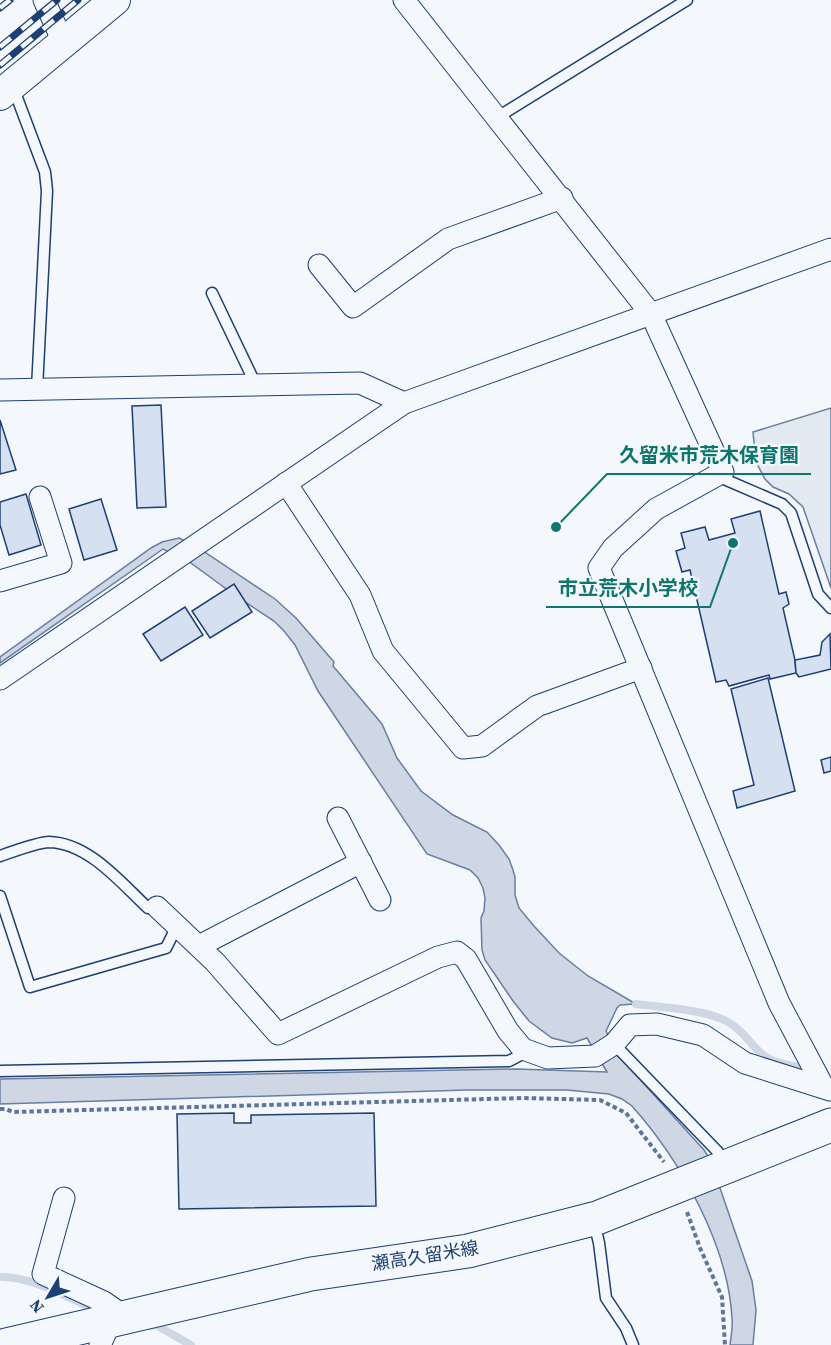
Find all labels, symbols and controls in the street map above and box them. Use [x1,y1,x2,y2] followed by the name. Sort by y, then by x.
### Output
[607,436,811,474] callout: 久留米市荒木保育園
[619,441,799,469] text: 久留米市荒木保育園
[546,569,710,607] callout: 市立荒木小学校
[558,574,698,602] text: 市立荒木小学校
[370,1235,480,1276] street label: 瀬高久留米線
[18,1267,78,1327] north arrow
[24,1295,49,1318] text: N

